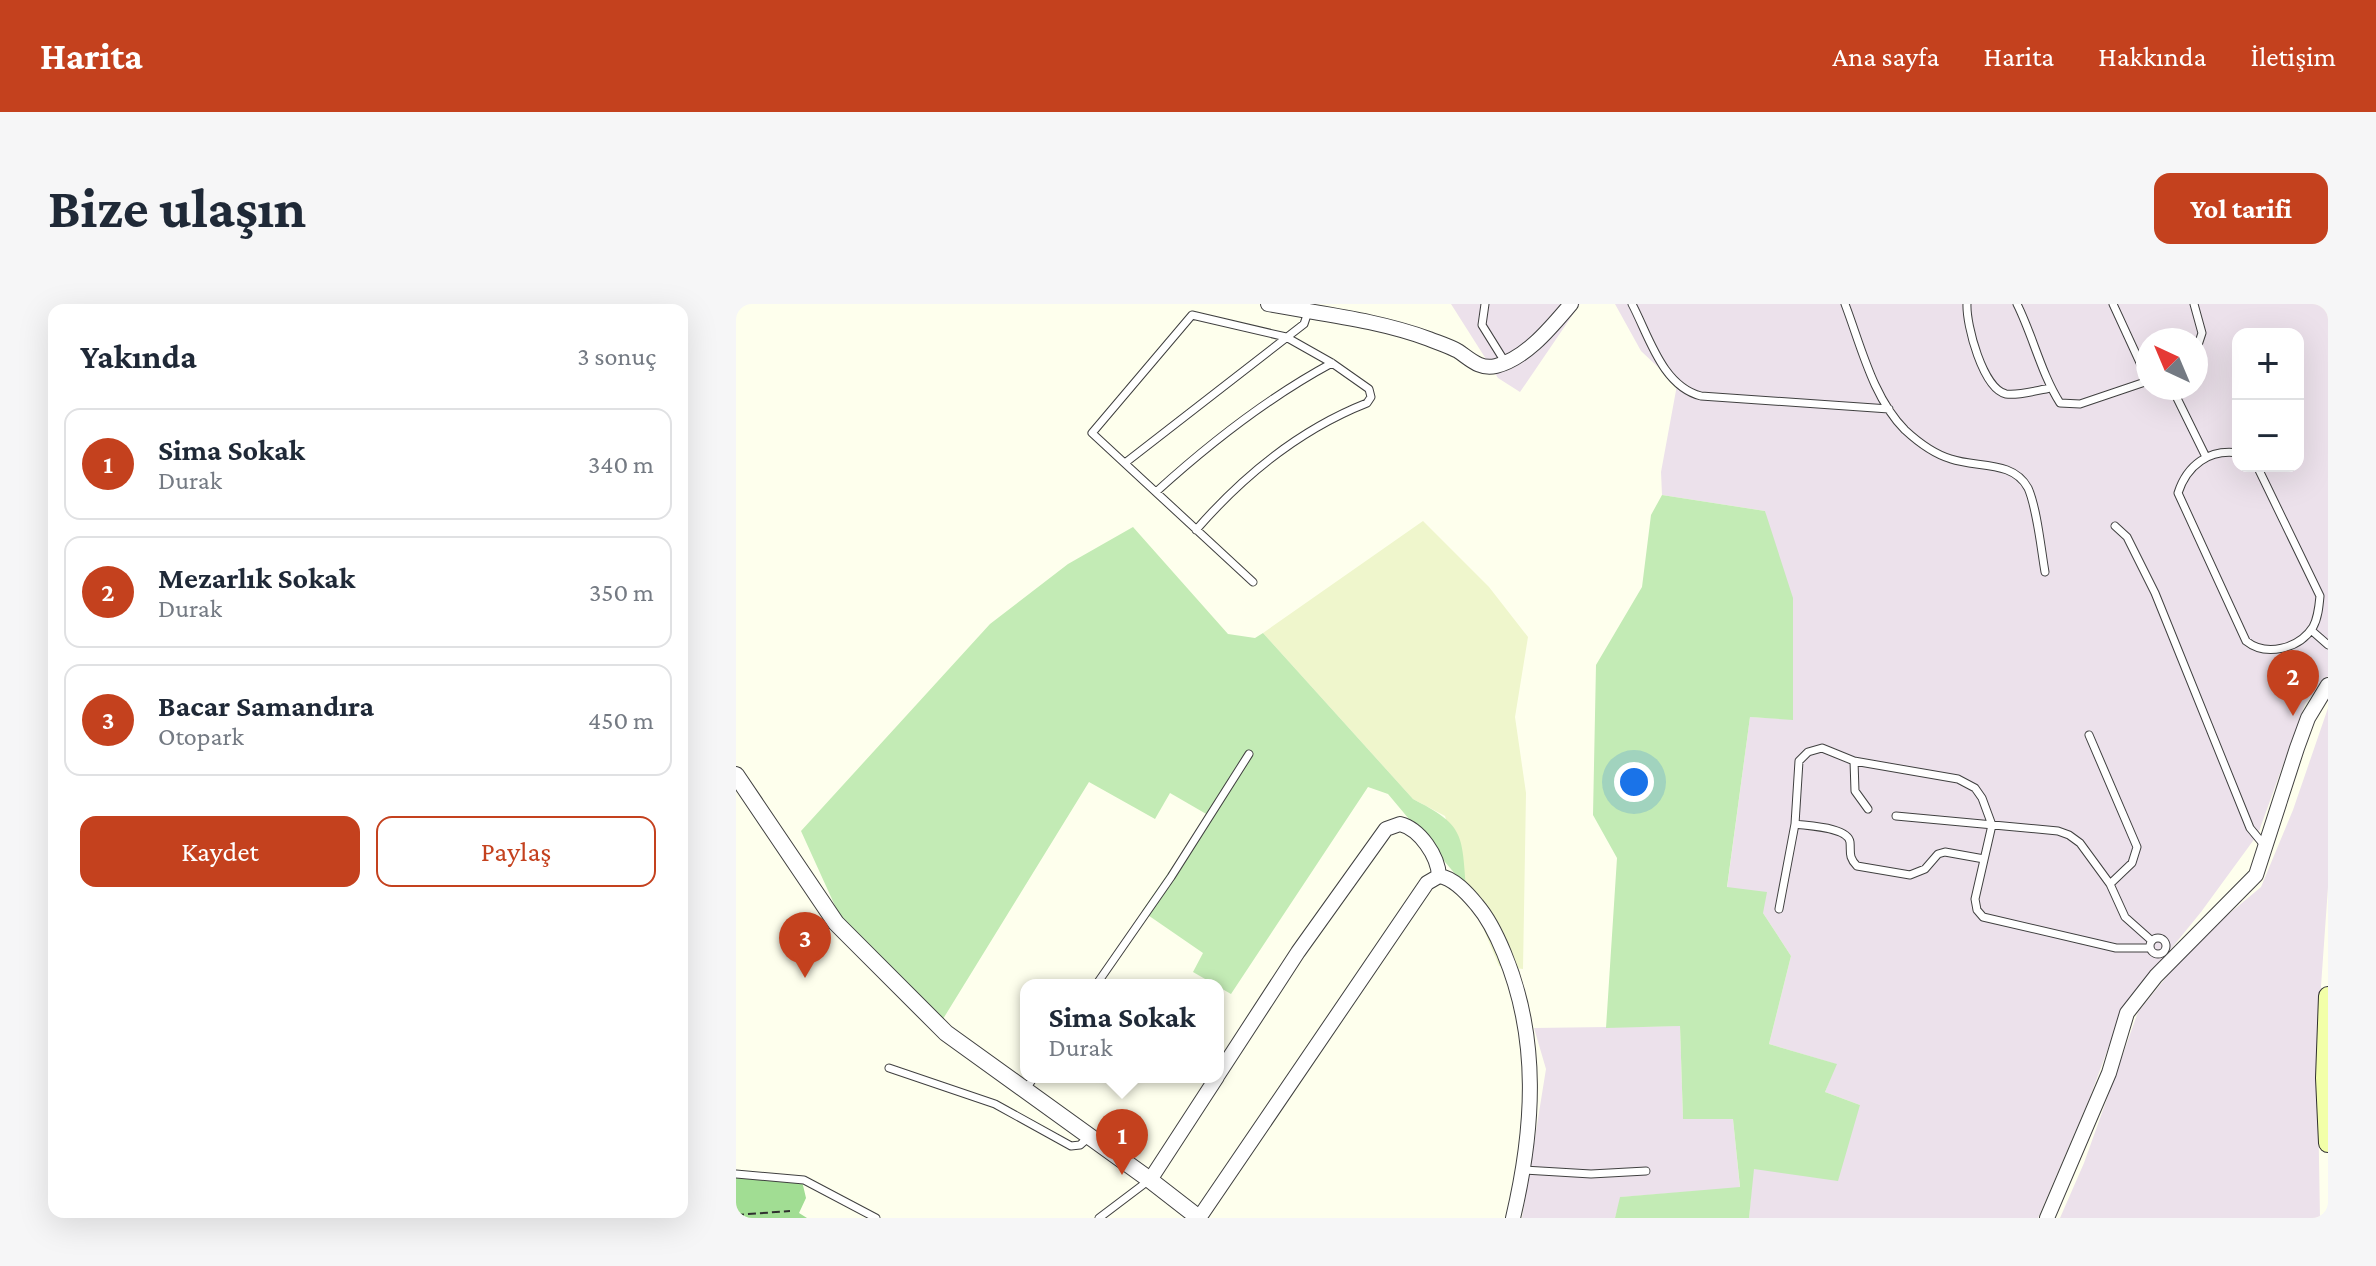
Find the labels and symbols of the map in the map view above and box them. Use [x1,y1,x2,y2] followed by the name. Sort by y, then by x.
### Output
[2136,328,2208,400] north arrow
[2267,650,2319,716] pin: 2
[1614,762,1654,802] your location
[779,912,831,978] pin: 3
[1096,1109,1148,1175] pin: 1

